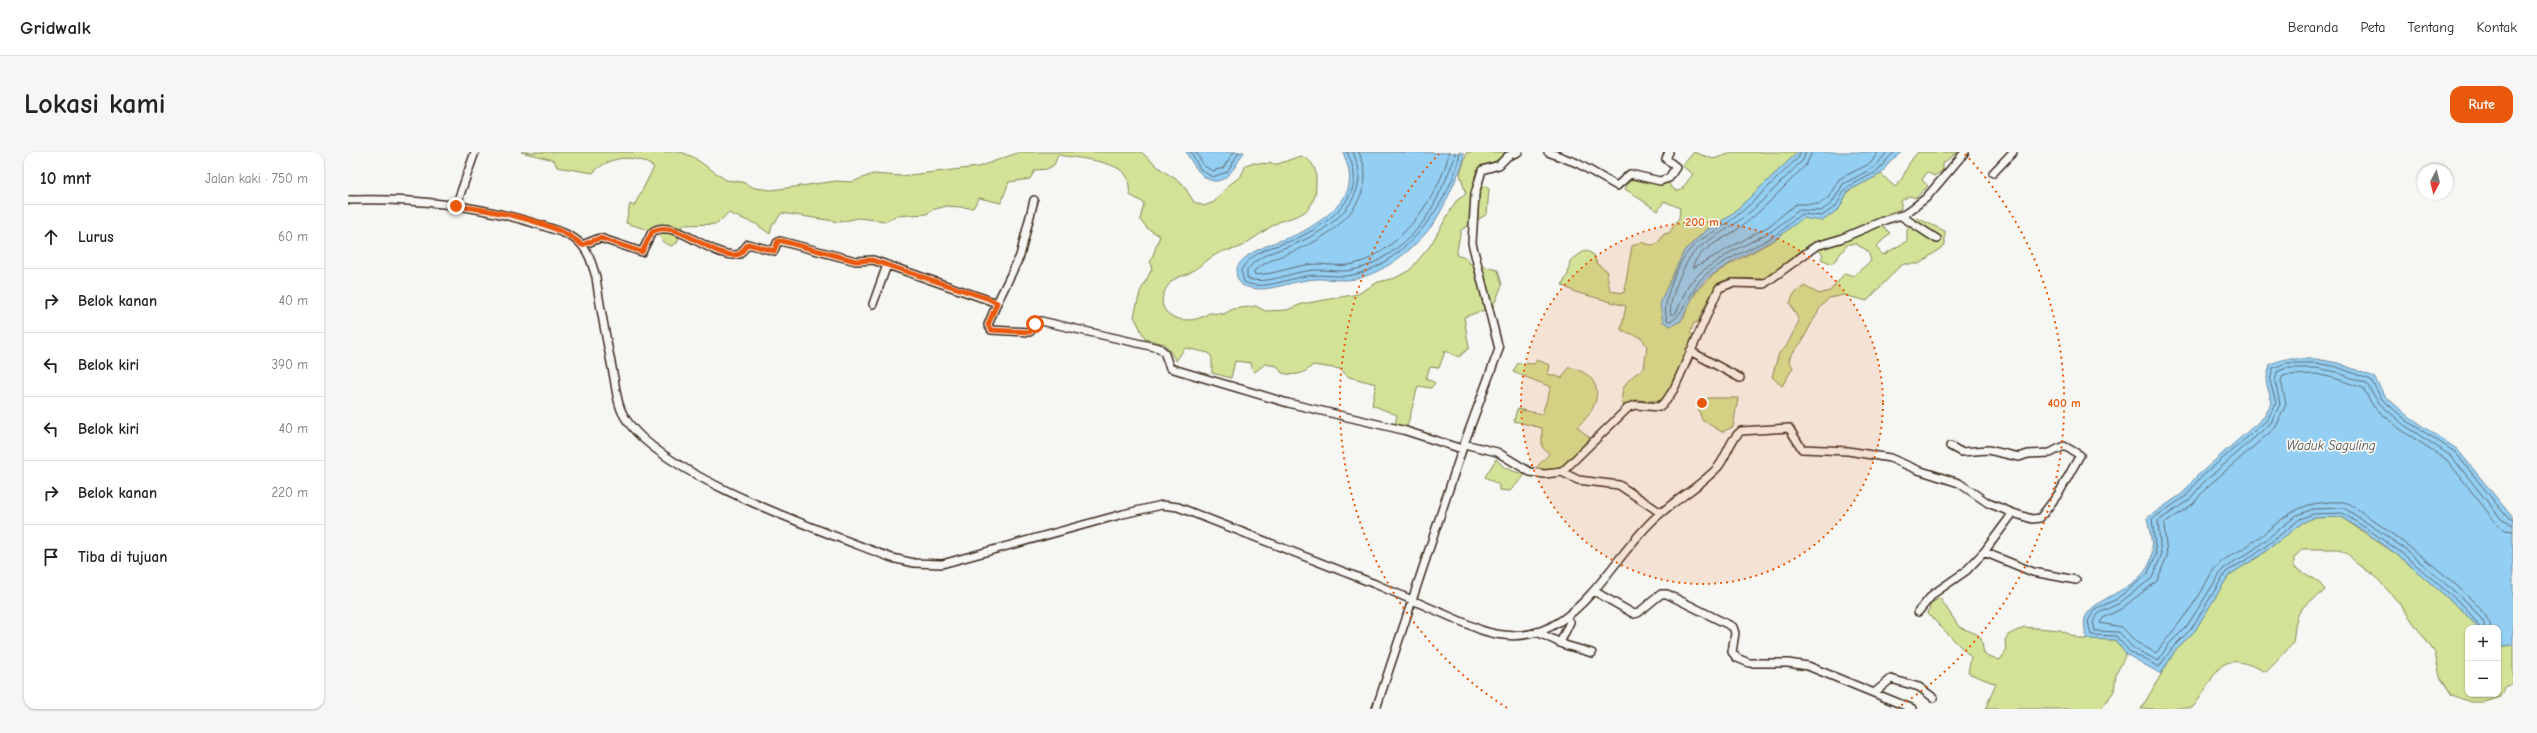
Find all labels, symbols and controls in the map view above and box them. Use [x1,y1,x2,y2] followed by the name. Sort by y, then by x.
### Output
[20,17,91,39] text: Gridwalk
[2288,19,2338,36] text: Beranda
[2360,19,2385,36] text: Peta
[2407,19,2454,36] text: Tentang
[2476,19,2517,36] text: Kontak
[2450,86,2513,123] button: Rute
[24,88,166,120] text: Lokasi kami
[2417,164,2453,200] north arrow
[40,169,91,188] text: 10 mnt
[205,171,308,186] text: Jalan kaki · 750 m
[447,197,465,215] route end
[1685,215,1719,229] text: 200 m
[40,226,62,248] icon: ahead
[78,228,114,246] text: Lurus
[278,229,308,244] text: 60 m
[40,290,62,312] icon: right
[78,292,157,310] text: Belok kanan
[279,293,308,308] text: 40 m
[1026,315,1044,333] route start
[40,354,62,376] icon: left
[78,356,139,374] text: Belok kiri
[272,357,308,372] text: 390 m
[1695,396,1709,410] centre of rings
[2047,396,2081,410] text: 400 m
[40,418,62,440] icon: left
[78,420,139,438] text: Belok kiri
[279,421,308,436] text: 40 m
[2286,438,2376,453] water label: Waduk Saguling
[40,482,62,504] icon: right
[78,484,157,502] text: Belok kanan
[271,485,308,500] text: 220 m
[40,546,62,568] icon: arrive
[78,548,167,566] text: Tiba di tujuan
[2465,625,2501,697] map controls
[2465,625,2501,661] button: +
[2465,661,2501,697] button: −

